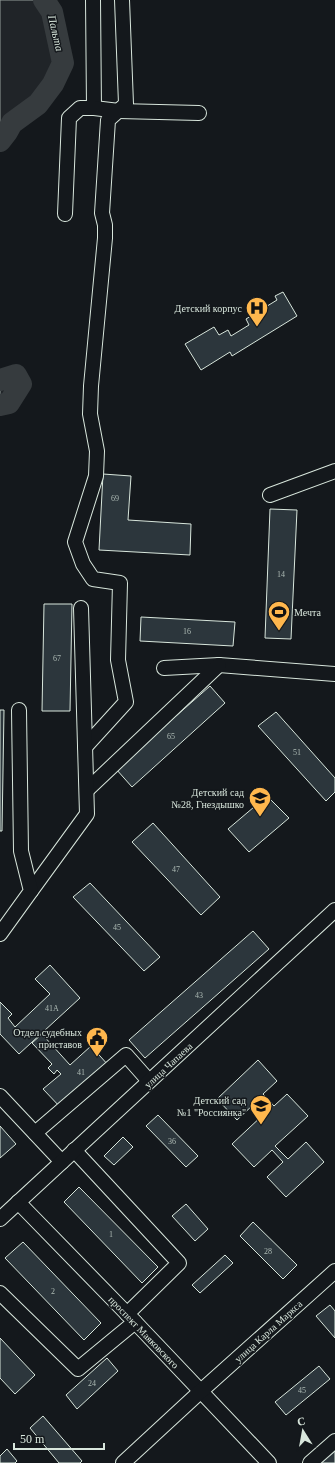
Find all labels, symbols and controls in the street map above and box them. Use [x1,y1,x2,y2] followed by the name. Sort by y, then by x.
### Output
[46,13,66,53] water label: Пальта
[244,295,270,328] hospital icon: Детский корпус
[174,303,243,314] place label: Детский корпус
[111,494,119,503] house number: 69
[277,570,285,579] house number: 14
[266,599,292,632] sports icon: Мечта
[294,607,321,618] place label: Мечта
[183,627,191,636] house number: 16
[53,654,61,663] house number: 67
[167,732,175,741] house number: 65
[293,748,301,757] house number: 51
[247,785,273,818] school or university icon: Детский сад №28, Гнездышко
[172,787,244,810] place label: Детский сад №28, Гнездышко
[172,865,180,874] house number: 47
[113,923,121,932] house number: 45
[195,991,203,1000] house number: 43
[45,1004,59,1013] house number: 41А
[84,1025,110,1058] public building icon: Отдел судебных приставов
[13,1027,82,1050] place label: Отдел судебных приставов
[142,1040,195,1090] street label: улица Чапаева
[77,1068,85,1077] house number: 41
[248,1093,274,1126] school or university icon: Детский сад №1 "Россиянка"
[177,1095,246,1118] place label: Детский сад №1 "Россиянка"
[168,1137,176,1146] house number: 36
[109,1230,113,1239] house number: 1
[264,1247,272,1256] house number: 28
[51,1287,55,1296] house number: 2
[106,1294,181,1371] street label: проспект Маяковского
[232,1298,305,1365] street label: улица Карла Маркса
[88,1379,96,1388] house number: 24
[298,1386,306,1395] house number: 45
[283,1411,323,1451] north arrow
[296,1415,306,1428] text: С
[14,1425,104,1451] scale bar
[20,1432,45,1446] text: 50 m

